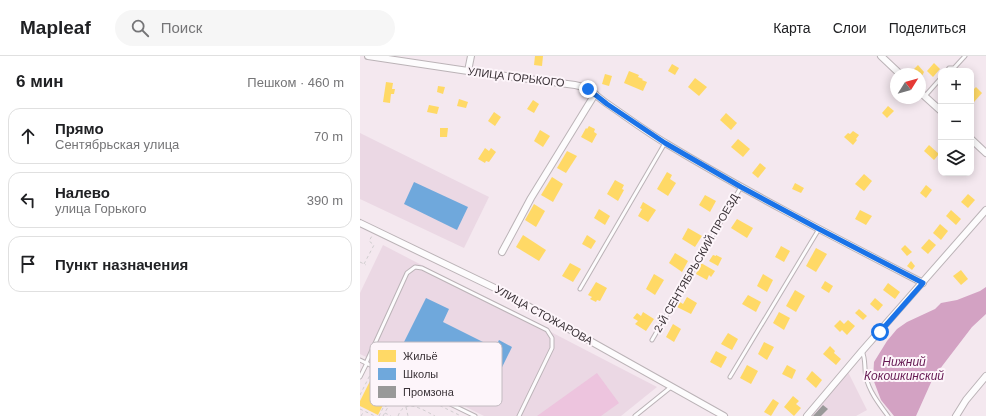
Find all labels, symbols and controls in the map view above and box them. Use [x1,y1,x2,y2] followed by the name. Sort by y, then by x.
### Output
[115,10,395,46] search box
[20,17,91,38] text: Mapleaf
[129,17,151,39] icon: search
[161,19,202,36] text: Поиск
[773,20,811,36] text: Карта
[833,20,867,36] text: Слои
[889,20,966,36] text: Поделиться
[467,65,566,89] street label: УЛИЦА ГОРЬКОГО
[890,68,926,104] north arrow
[938,68,974,176] map controls
[938,68,974,104] button: +
[16,72,63,91] text: 6 мин
[247,75,344,90] text: Пешком · 460 m
[579,80,597,98] route end
[938,104,974,140] button: −
[55,120,104,137] text: Прямо
[17,125,39,147] icon: ahead
[314,129,343,144] text: 70 m
[55,137,179,152] text: Сентябрьская улица
[938,140,974,176] button: layers
[55,184,110,201] text: Налево
[17,189,39,211] icon: left
[651,191,741,334] street label: 2-Й СЕНТЯБРЬСКИЙ ПРОЕЗД
[307,193,343,208] text: 390 m
[55,201,147,216] text: улица Горького
[17,253,39,275] icon: arrive
[55,256,188,273] text: Пункт назначения
[493,283,596,347] street label: УЛИЦА СТОЖАРОВА
[871,323,889,341] route start
[370,342,502,406] legend
[403,350,438,362] text: Жильё
[864,355,944,383] water label: Нижний Кокошкинский
[403,368,438,380] text: Школы
[403,386,455,398] text: Промзона

